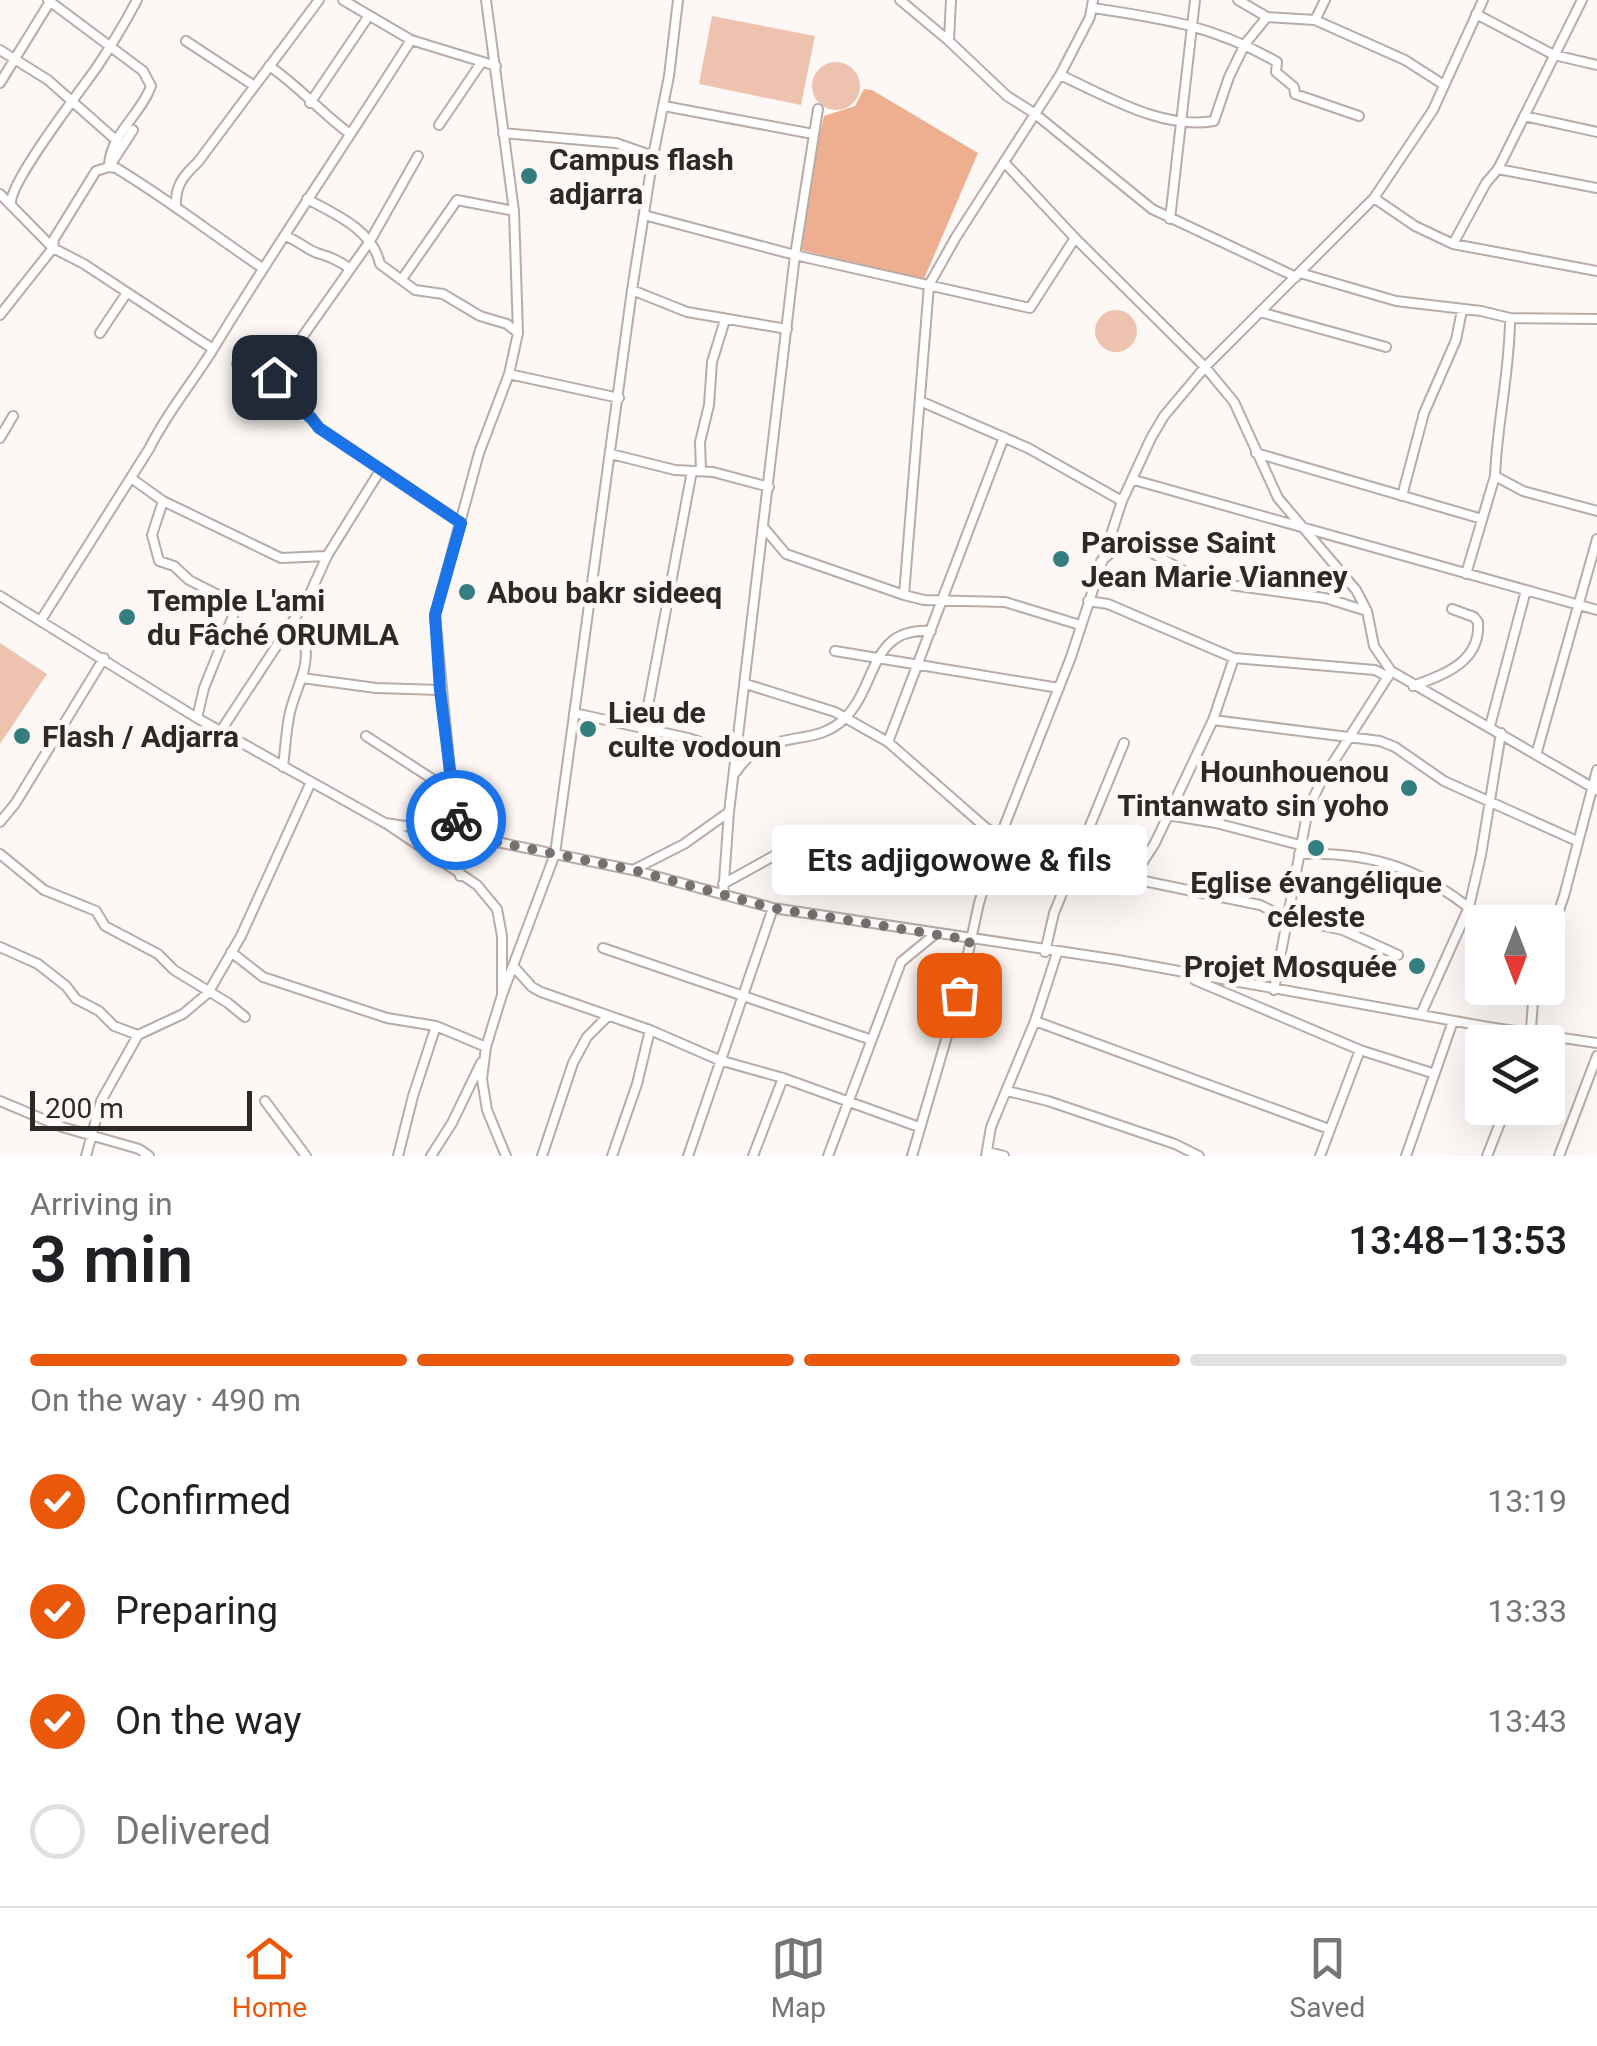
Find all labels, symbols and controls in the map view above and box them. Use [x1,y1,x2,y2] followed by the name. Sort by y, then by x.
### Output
[549,142,734,211] place label: Campus flash adjarra
[518,165,540,187] marker: Campus flash adjarra
[232,335,317,420] pin
[247,350,302,405] icon: home
[1081,525,1348,594] place label: Paroisse Saint Jean Marie Vianney
[1050,548,1072,570] marker: Paroisse Saint Jean Marie Vianney
[487,575,722,610] place label: Abou bakr sideeq
[456,581,478,603] marker: Abou bakr sideeq
[147,583,400,652] place label: Temple L'ami du Fâché ORUMLA
[116,606,138,628] marker: Temple L'ami du Fâché ORUMLA
[608,695,782,764] place label: Lieu de culte vodoun
[577,718,599,740] marker: Lieu de culte vodoun
[42,719,239,754] place label: Flash / Adjarra
[11,725,33,747] marker: Flash / Adjarra
[1117,754,1389,823] place label: Hounhouenou Tintanwato sin yoho
[406,770,506,870] courier
[1398,777,1420,799] marker: Hounhouenou Tintanwato sin yoho
[429,793,484,848] icon: bike
[772,825,1146,895] callout: Ets adjigowowe & fils
[1305,837,1327,859] marker: Eglise évangélique céleste
[807,841,1112,879] text: Ets adjigowowe & fils
[1190,865,1442,934] place label: Eglise évangélique céleste
[1465,905,1565,1005] north arrow
[1465,905,1565,1125] map controls
[1184,949,1397,984] place label: Projet Mosquée
[917,953,1002,1038] pin
[1406,955,1428,977] marker: Projet Mosquée
[932,968,987,1023] icon: bag
[1465,1025,1565,1125] button: layers
[30,1086,252,1130] scale bar
[45,1092,124,1125] text: 200 m
[30,1185,173,1223] text: Arriving in
[1348,1219,1567,1263] text: 13:48–13:53
[30,1222,193,1298] text: 3 min
[30,1381,301,1419] text: On the way · 490 m
[30,1474,85,1529] icon: check
[115,1479,291,1523] text: Confirmed
[1487,1482,1567,1520] text: 13:19
[30,1584,85,1639] icon: check
[115,1589,278,1633] text: Preparing
[1487,1592,1567,1630] text: 13:33
[30,1694,85,1749] icon: check
[115,1699,301,1743] text: On the way
[1487,1702,1567,1740] text: 13:43
[115,1809,271,1853] text: Delivered
[232,1931,307,2024] tab: Home
[771,1931,826,2024] tab: Map
[1290,1931,1365,2024] tab: Saved

